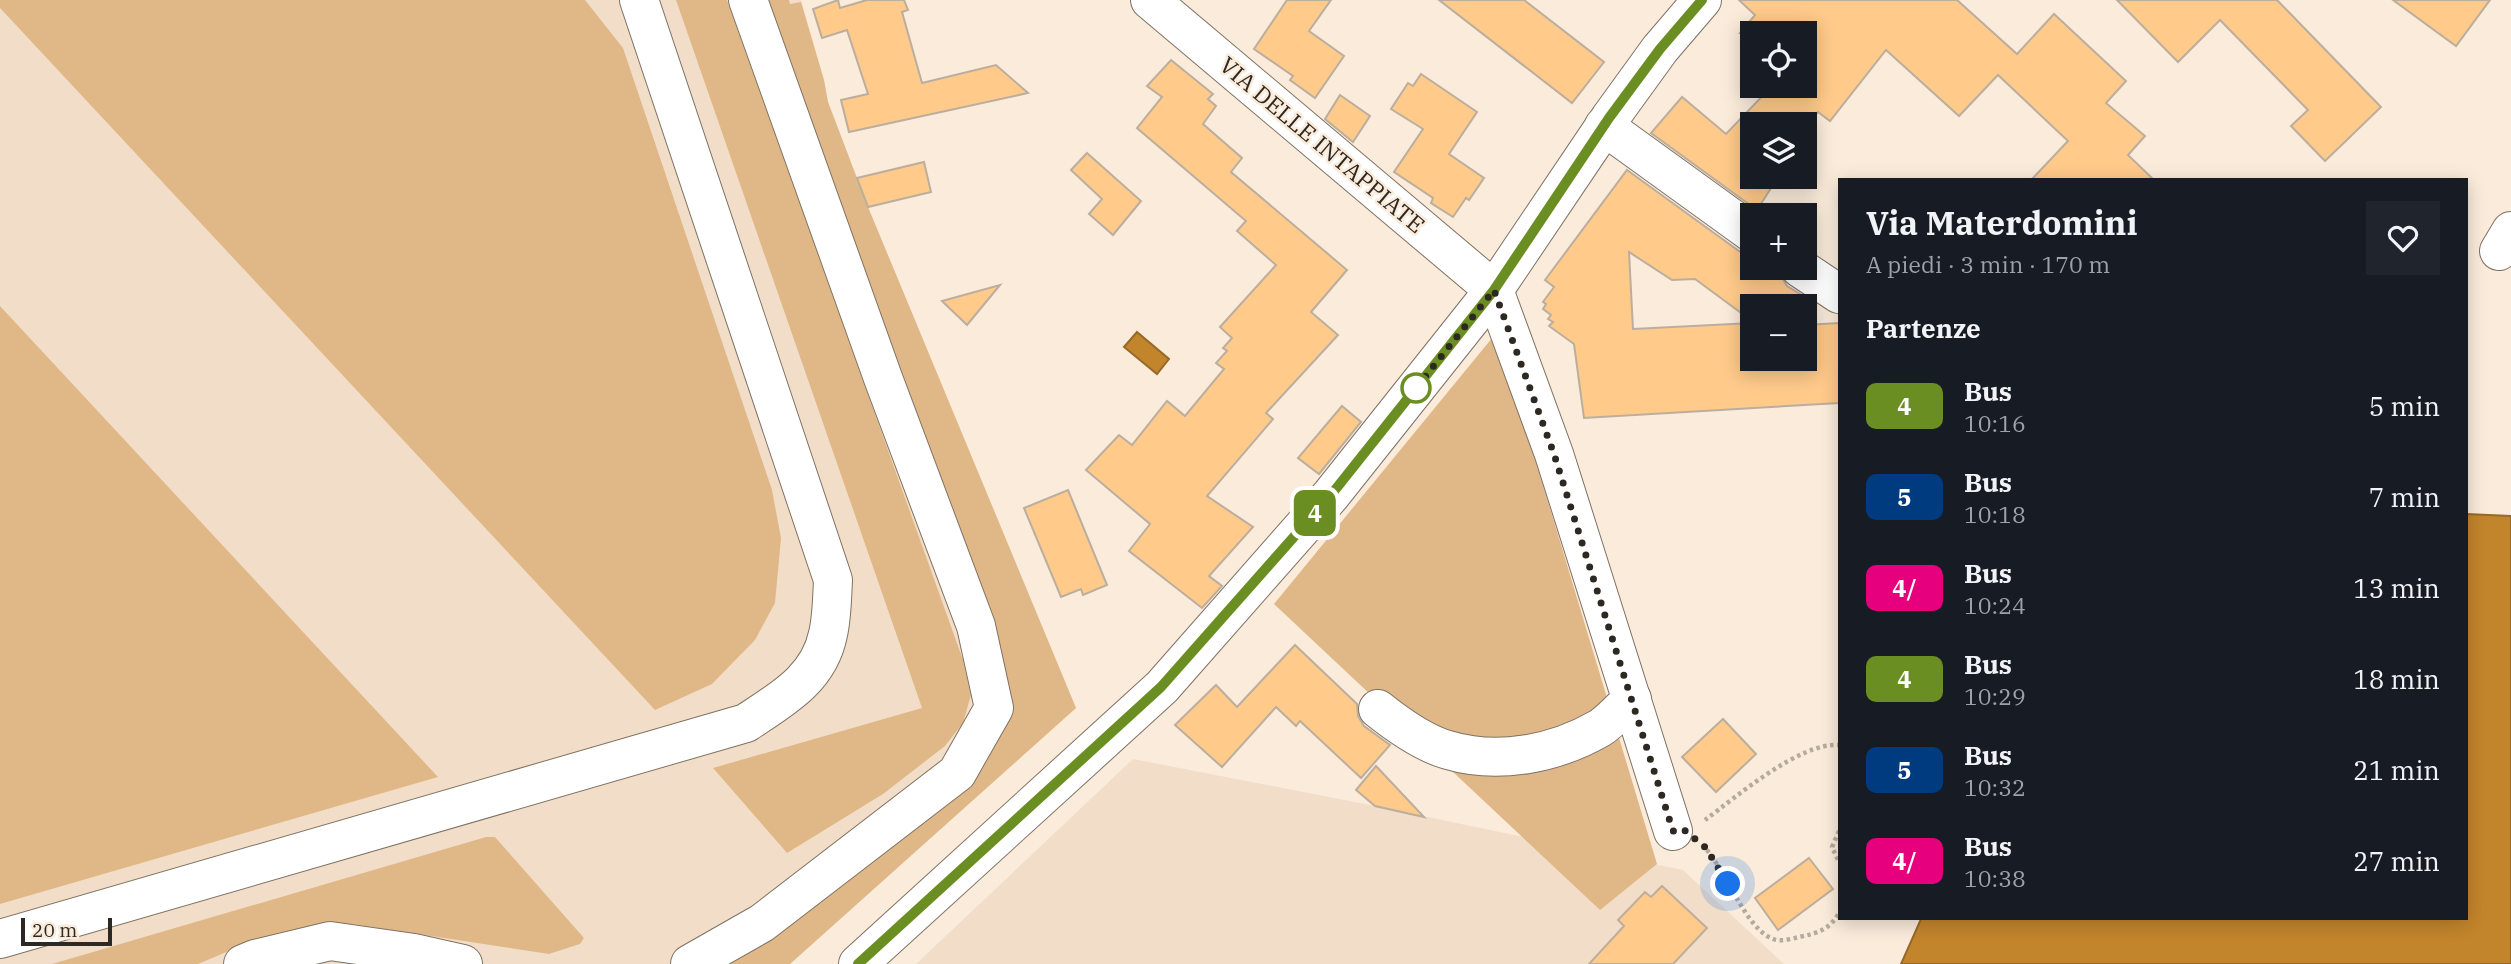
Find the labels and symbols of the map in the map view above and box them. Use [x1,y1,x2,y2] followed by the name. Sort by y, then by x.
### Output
[1214,49,1432,239] street label: VIA DELLE INTAPPIATE
[1401,373,1431,403] unlabelled marker
[1292,490,1338,536] line badge: 4
[1710,866,1745,901] your location
[21,915,112,947] scale bar

